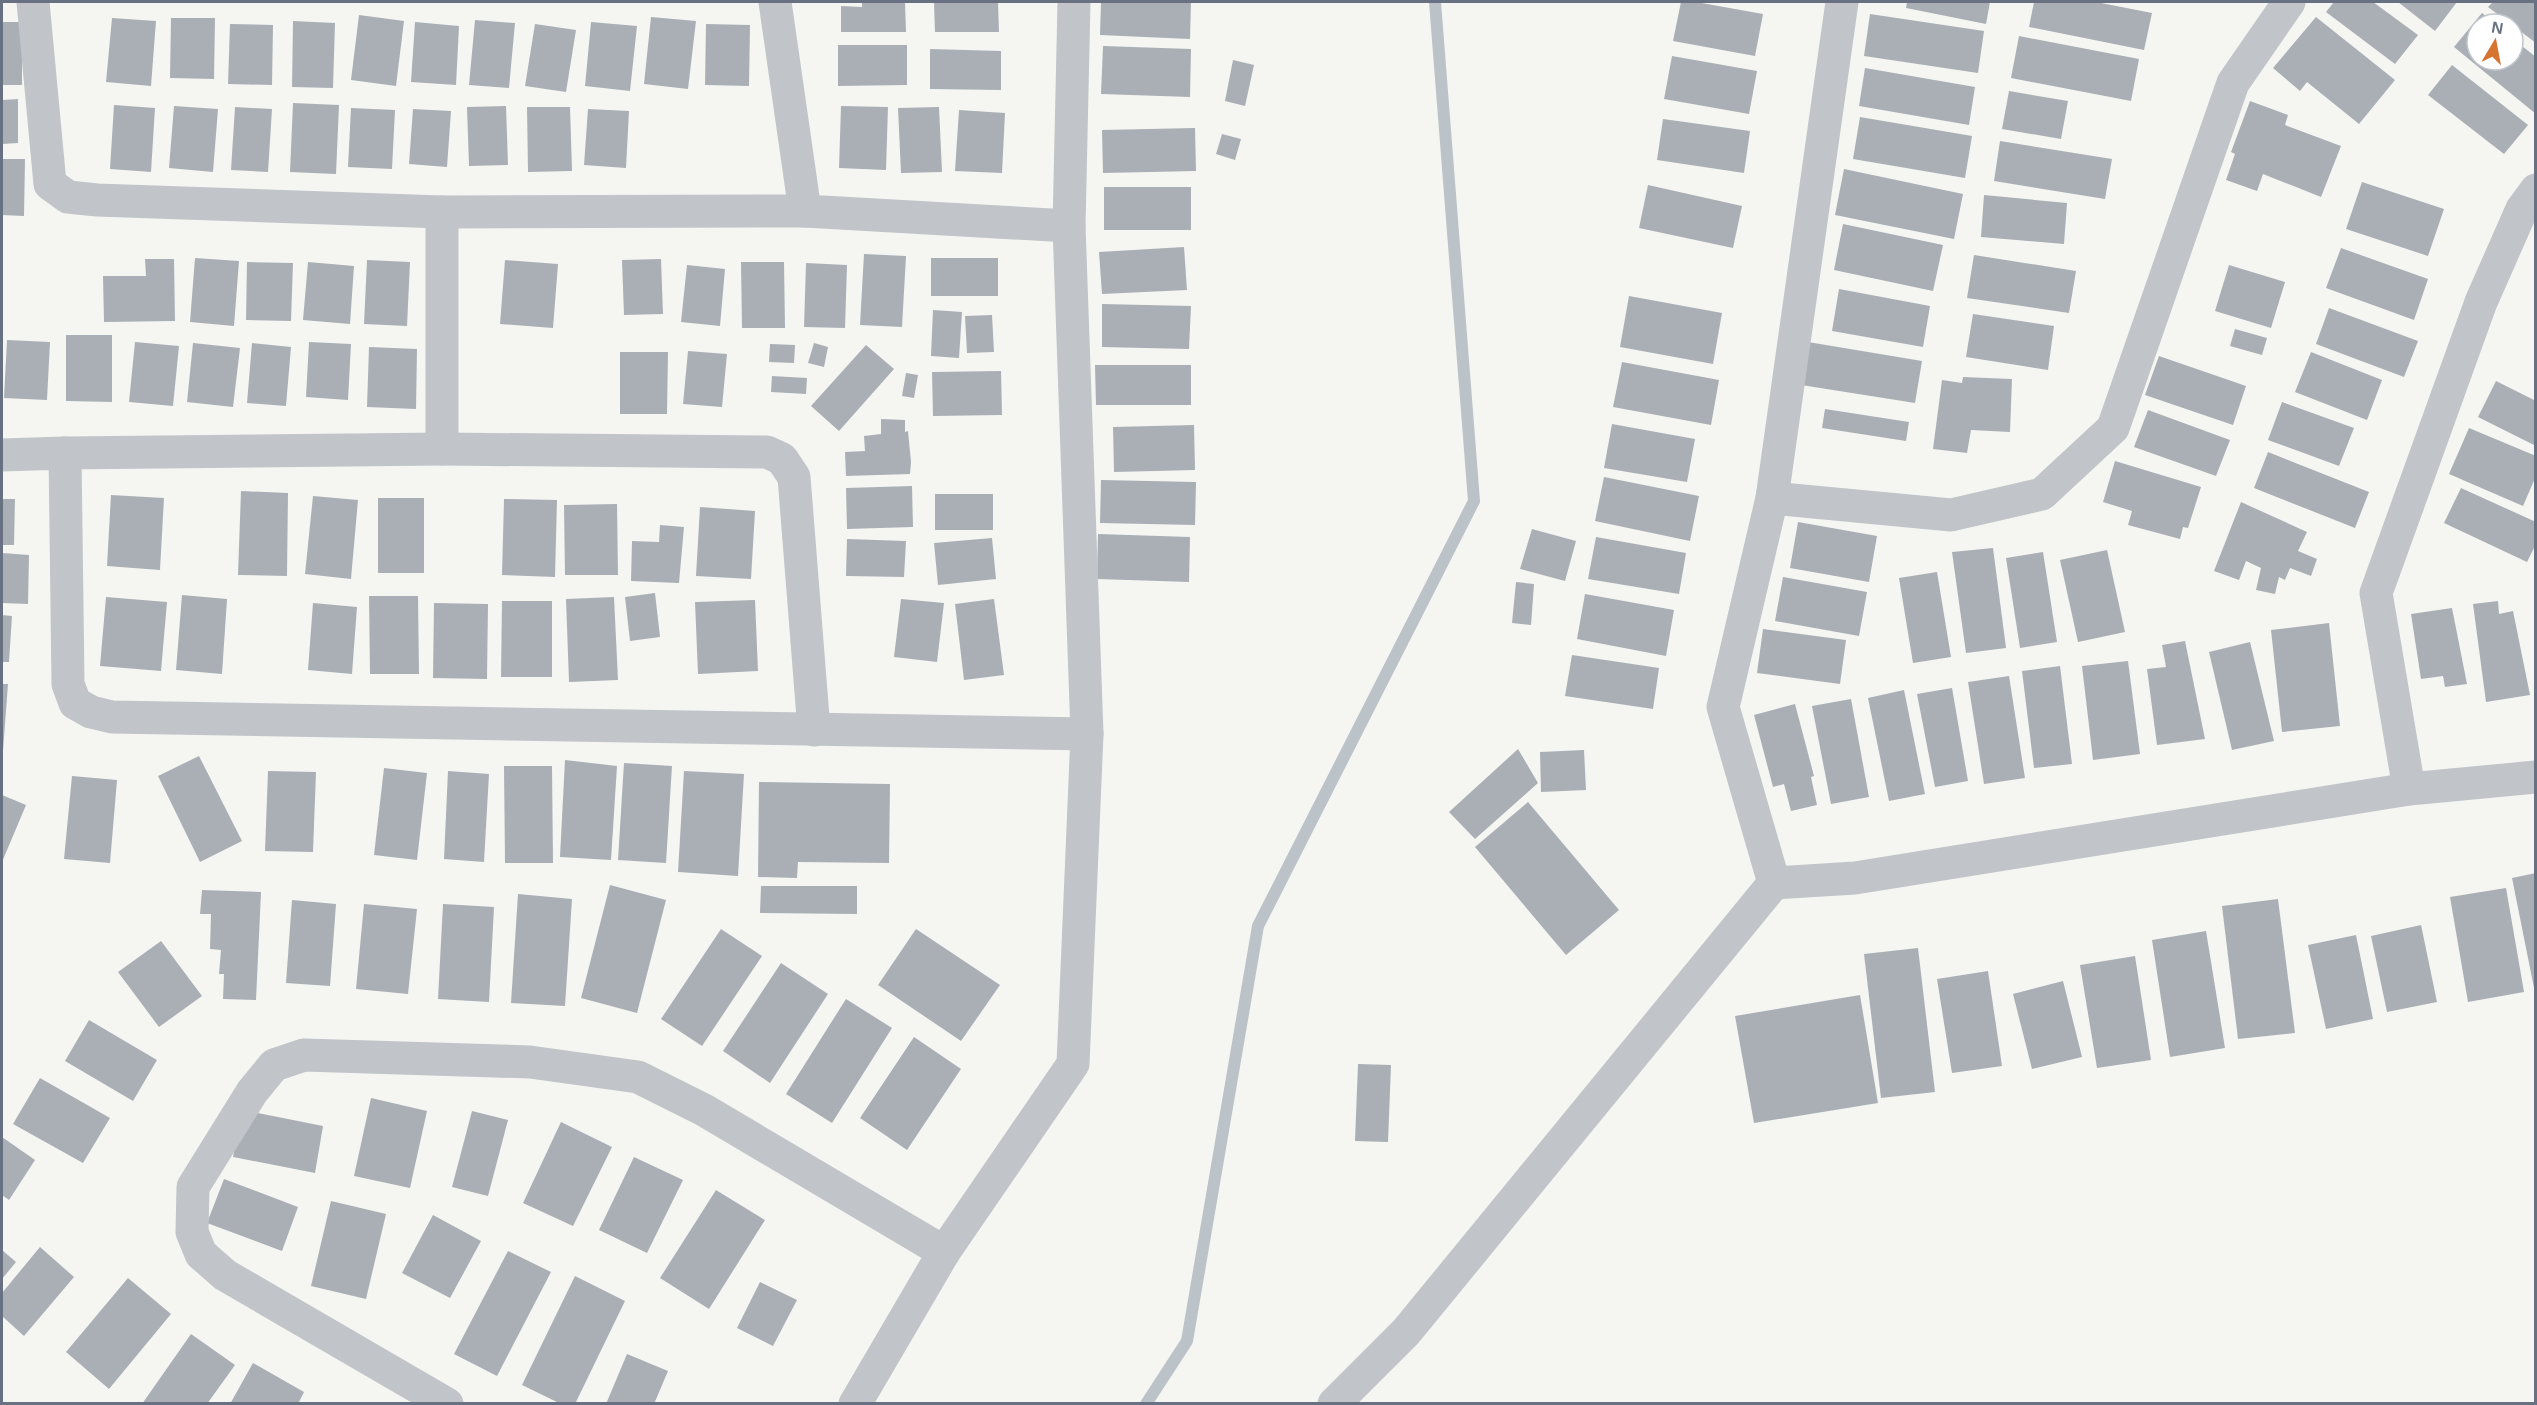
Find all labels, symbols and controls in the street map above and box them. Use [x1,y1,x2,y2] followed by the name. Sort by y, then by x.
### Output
[2465,12,2525,72] north arrow
[2490,18,2505,37] text: N

